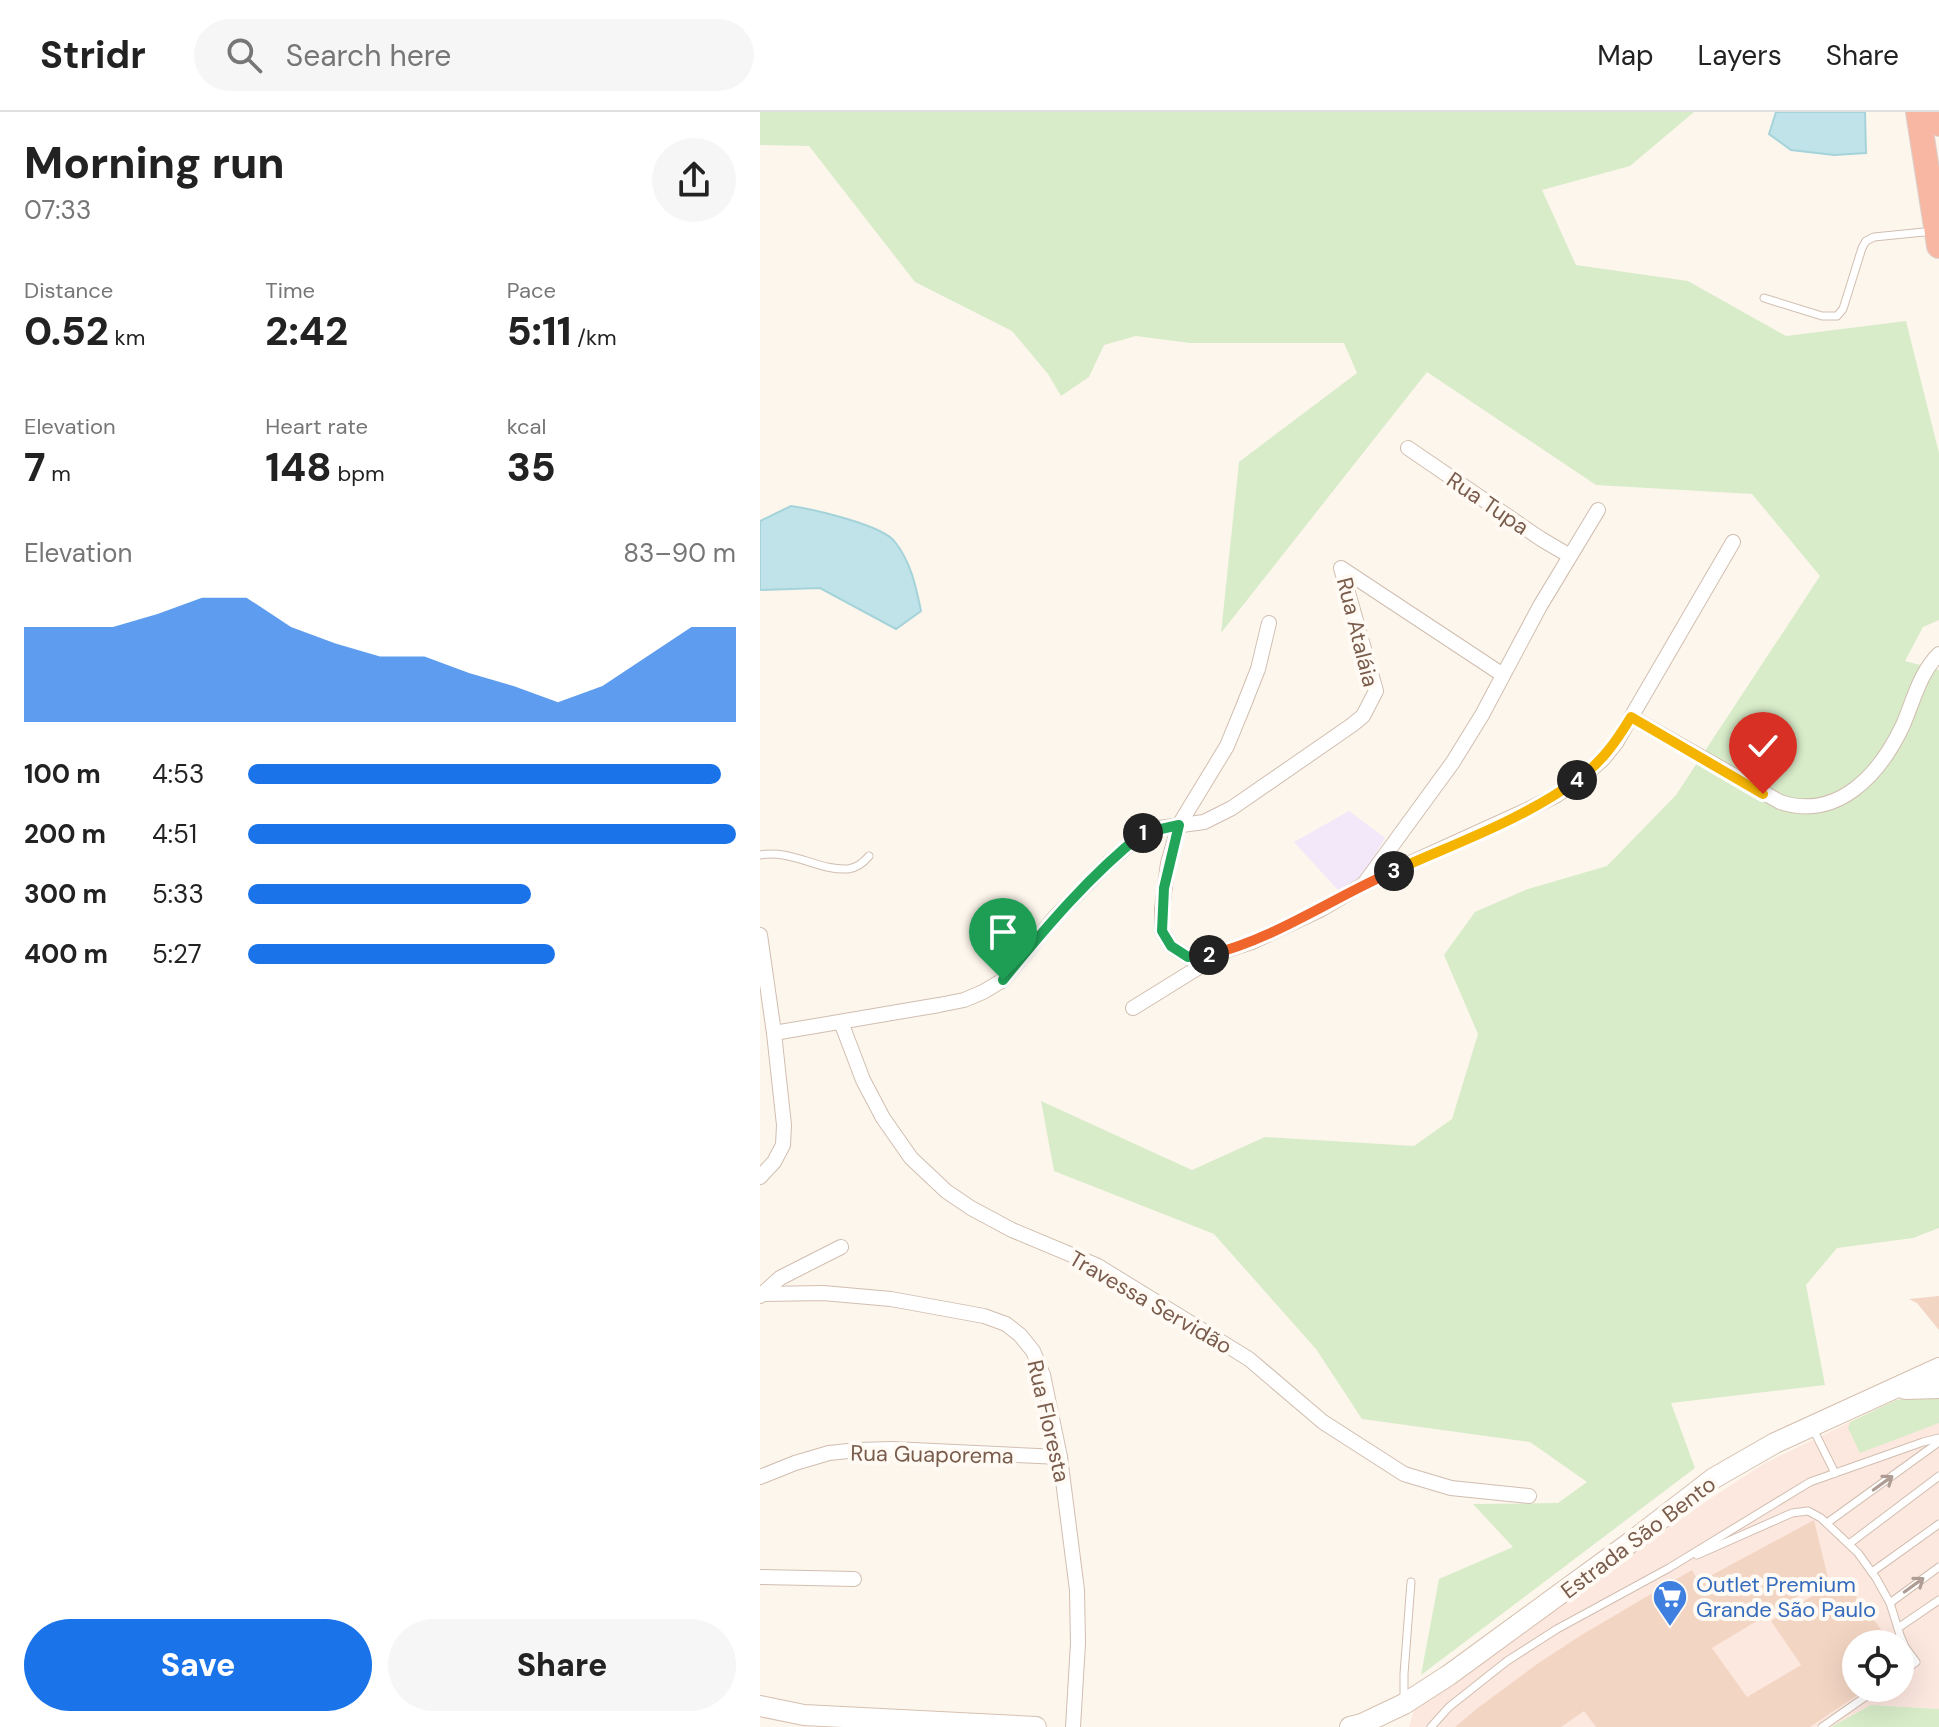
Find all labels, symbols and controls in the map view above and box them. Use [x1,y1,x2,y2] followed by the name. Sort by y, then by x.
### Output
[194,19,754,91] search box
[40,30,146,80] text: Stridr
[222,33,266,77] icon: search
[286,36,451,75] text: Search here
[1597,37,1654,74] text: Map
[1698,37,1782,74] text: Layers
[1826,37,1899,74] text: Share
[24,134,285,192] text: Morning run
[652,138,736,222] button: share
[24,193,91,227] text: 07:33
[24,276,113,305] text: Distance
[265,276,315,305] text: Time
[507,276,556,305] text: Pace
[24,305,109,357] text: 0.52
[265,305,348,357] text: 2:42
[507,305,572,357] text: 5:11
[109,323,145,352] text: km
[572,323,617,352] text: /km
[24,412,116,441] text: Elevation
[265,412,368,441] text: Heart rate
[507,412,546,441] text: kcal
[24,441,45,493] text: 7
[265,441,332,493] text: 148
[507,441,556,493] text: 35
[45,459,71,488] text: m
[332,459,385,488] text: bpm
[1441,465,1534,541] street label: Rua Tupa
[24,536,132,570] text: Elevation
[623,536,736,570] text: 83–90 m
[1330,574,1385,690] street label: Rua Ataláia
[1729,712,1797,794] pin
[1741,724,1785,768] icon: check
[24,757,101,791] text: 100 m
[152,757,204,791] text: 4:53
[1557,760,1597,800] pin: 4
[1570,765,1584,794] text: 4
[1123,813,1163,853] pin: 1
[24,817,106,851] text: 200 m
[152,817,197,851] text: 4:51
[1139,818,1147,847] text: 1
[1374,851,1414,891] pin: 3
[1387,856,1401,885] text: 3
[24,877,107,911] text: 300 m
[152,877,204,911] text: 5:33
[969,898,1037,980] pin
[981,910,1025,954] icon: arrive
[1189,935,1229,975] pin: 2
[24,937,108,971] text: 400 m
[152,937,202,971] text: 5:27
[1203,940,1215,969] text: 2
[1064,1244,1237,1361] street label: Travessa Servidão
[1020,1357,1077,1485] street label: Rua Floresta
[850,1439,1014,1470] street label: Rua Guaporema
[1555,1470,1722,1605] street label: Estrada São Bento
[1871,1474,1893,1491] one-way arrow
[1696,1570,1876,1624] place label: Outlet Premium Grande São Paulo
[1903,1577,1925,1593] one-way arrow
[1651,1578,1689,1628] supermarket icon: Outlet Premium Grande São Paulo
[24,1619,372,1711] button: Save
[388,1619,736,1711] button: Share
[1842,1630,1914,1702] map controls
[1842,1630,1914,1702] button: locate

